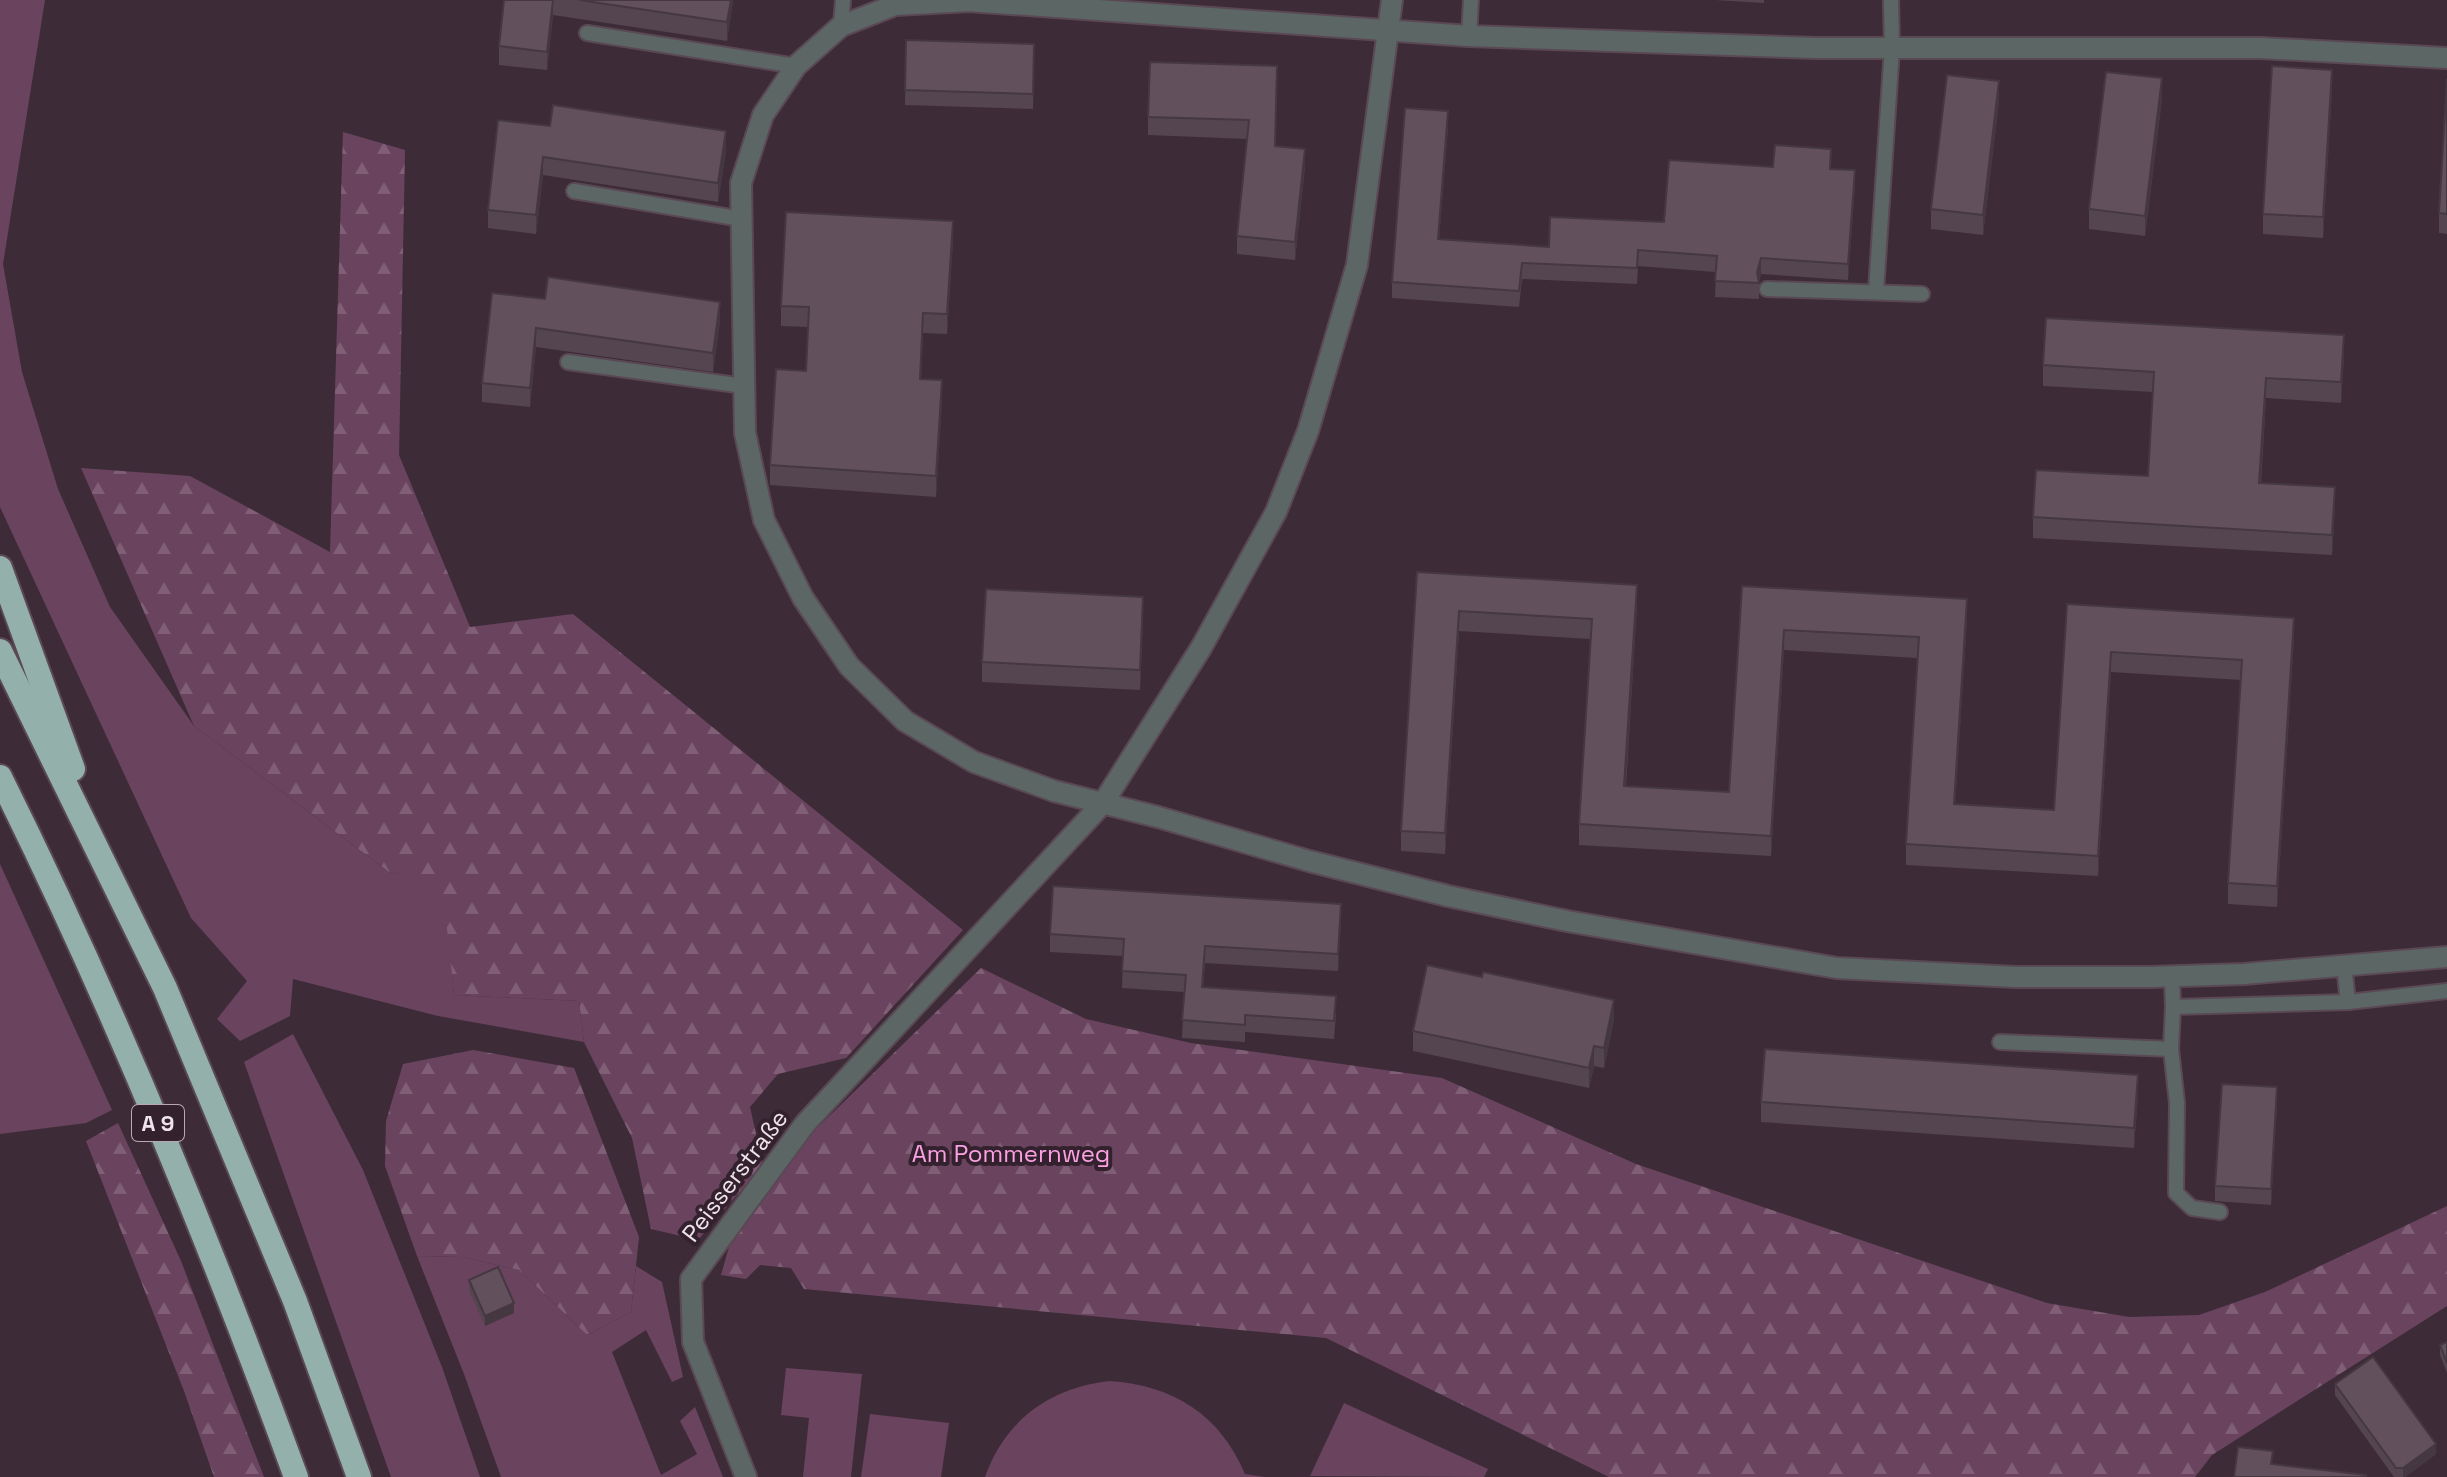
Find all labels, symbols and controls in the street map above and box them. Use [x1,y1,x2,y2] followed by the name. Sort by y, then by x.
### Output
[675,1103,794,1248] street label: Peisserstraße
[132,1105,184,1141] road number: A 9
[912,1138,1110,1169] park label: Am Pommernweg

